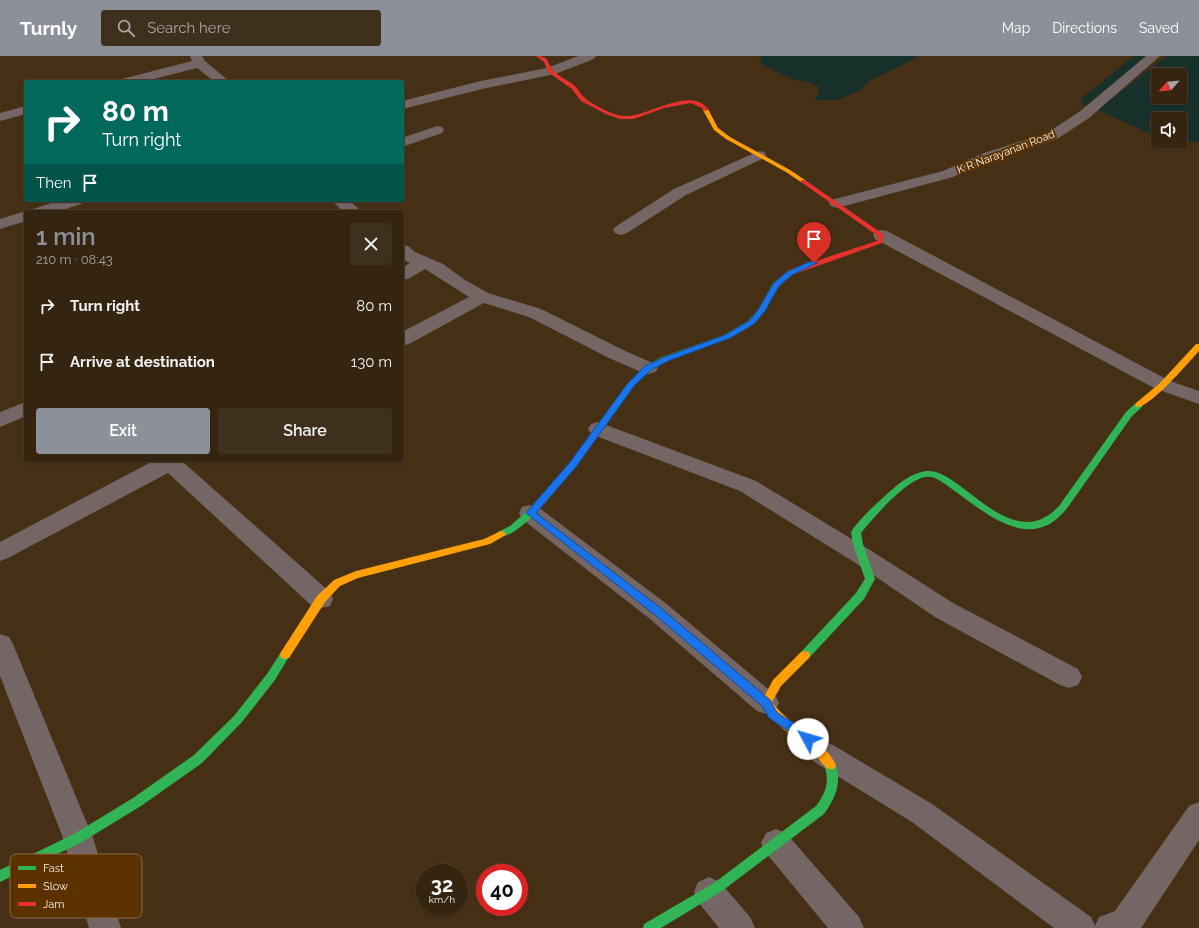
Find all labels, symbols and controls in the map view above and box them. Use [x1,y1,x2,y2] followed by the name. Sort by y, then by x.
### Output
[101,10,381,46] search box
[20,17,77,39] text: Turnly
[115,17,137,39] icon: search
[147,19,231,37] text: Search here
[1002,20,1030,36] text: Map
[1052,20,1117,36] text: Directions
[1139,20,1179,36] text: Saved
[1151,68,1187,104] north arrow
[1151,68,1187,148] map controls
[102,95,169,128] text: 80 m
[36,96,88,148] icon: right
[1151,112,1187,148] button: sound
[955,127,1057,177] street label: K R Narayanan Road
[102,129,181,150] text: Turn right
[79,172,101,194] icon: arrive
[36,174,71,192] text: Then
[36,222,96,251] text: 1 min
[797,222,831,263] pin
[350,223,392,265] button: close
[803,228,825,250] icon: arrive
[36,252,113,267] text: 210 m · 08:43
[36,295,58,317] icon: right
[70,297,140,315] text: Turn right
[356,297,392,315] text: 80 m
[36,351,58,373] icon: arrive
[70,353,215,371] text: Arrive at destination
[351,353,392,371] text: 130 m
[36,408,210,454] button: Exit
[218,408,392,454] button: Share
[787,718,829,760] position arrow
[10,854,142,918] legend
[43,862,64,875] text: Fast
[476,864,528,916] speed limit sign: 40
[431,873,453,897] text: 32
[43,880,68,893] text: Slow
[429,894,455,905] text: km/h
[43,898,64,911] text: Jam

